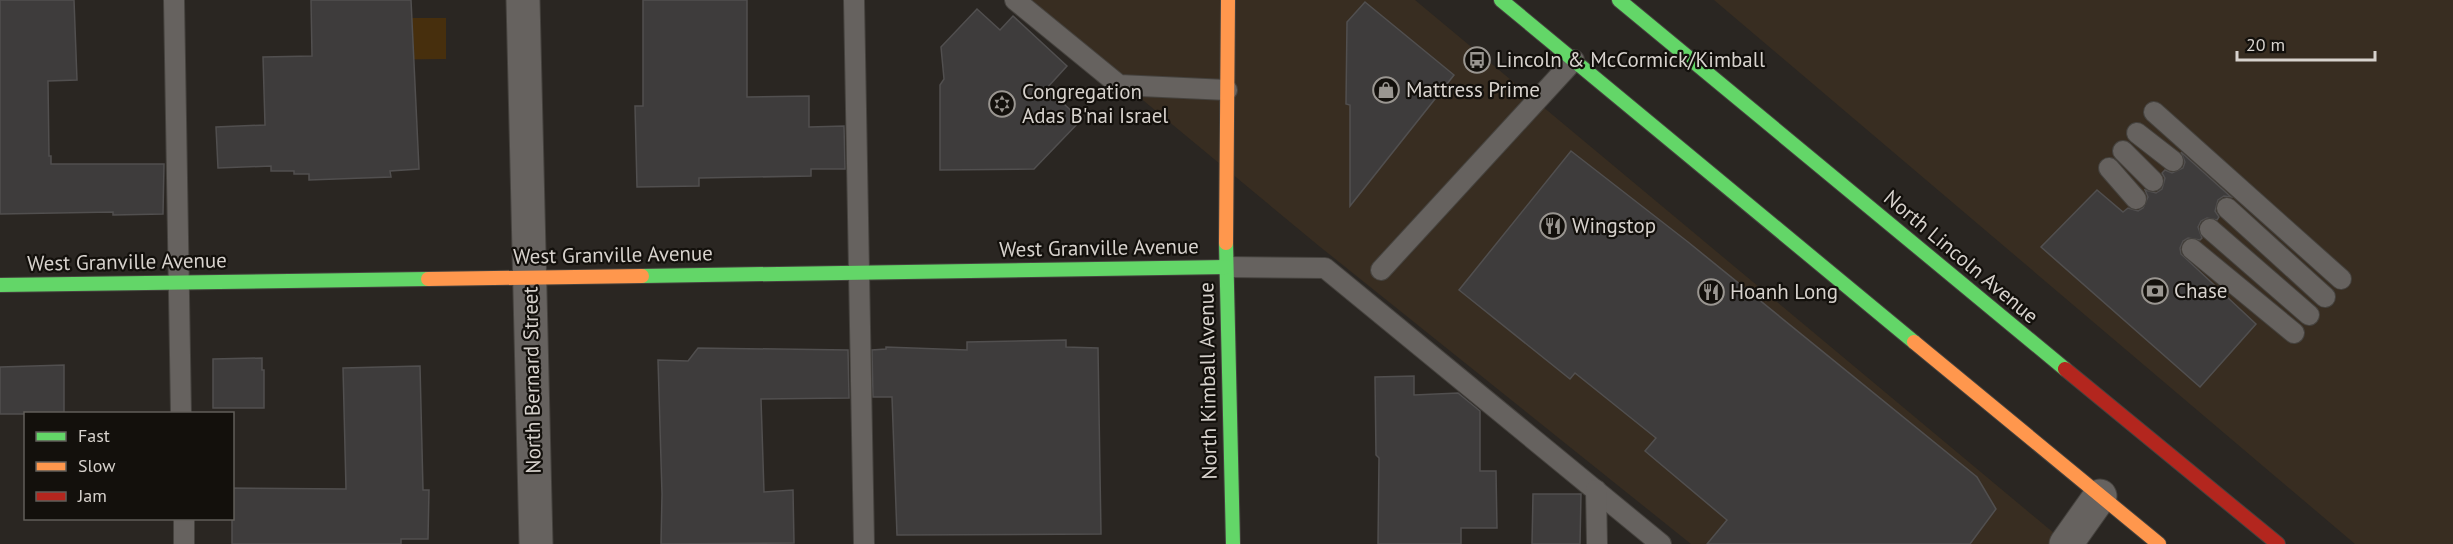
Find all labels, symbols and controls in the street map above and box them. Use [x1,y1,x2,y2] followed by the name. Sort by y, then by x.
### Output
[2237,24,2375,62] scale bar
[2246,33,2285,56] text: 20 m
[1462,45,1492,75] bus stop icon: Lincoln & McCormick/Kimball
[1496,46,1765,73] place label: Lincoln & McCormick/Kimball
[1371,75,1401,105] shop icon: Mattress Prime
[1406,76,1540,103] place label: Mattress Prime
[1022,78,1168,129] place label: Congregation Adas B'nai Israel
[987,89,1017,119] synagogue icon: Congregation Adas B'nai Israel
[1878,184,2044,329] street label: North Lincoln Avenue
[1538,211,1568,241] restaurant icon: Wingstop
[1572,212,1656,239] place label: Wingstop
[999,232,1199,263] street label: West Granville Avenue
[513,239,713,270] street label: West Granville Avenue
[27,246,227,277] street label: West Granville Avenue
[2140,276,2170,306] bank icon: Chase
[1696,277,1726,307] restaurant icon: Hoanh Long
[2174,277,2227,304] place label: Chase
[1730,278,1838,305] place label: Hoanh Long
[1192,282,1223,480] street label: North Kimball Avenue
[516,286,547,474] street label: North Bernard Street
[24,412,234,520] legend
[78,424,110,447] text: Fast
[78,454,116,477] text: Slow
[77,484,107,507] text: Jam

